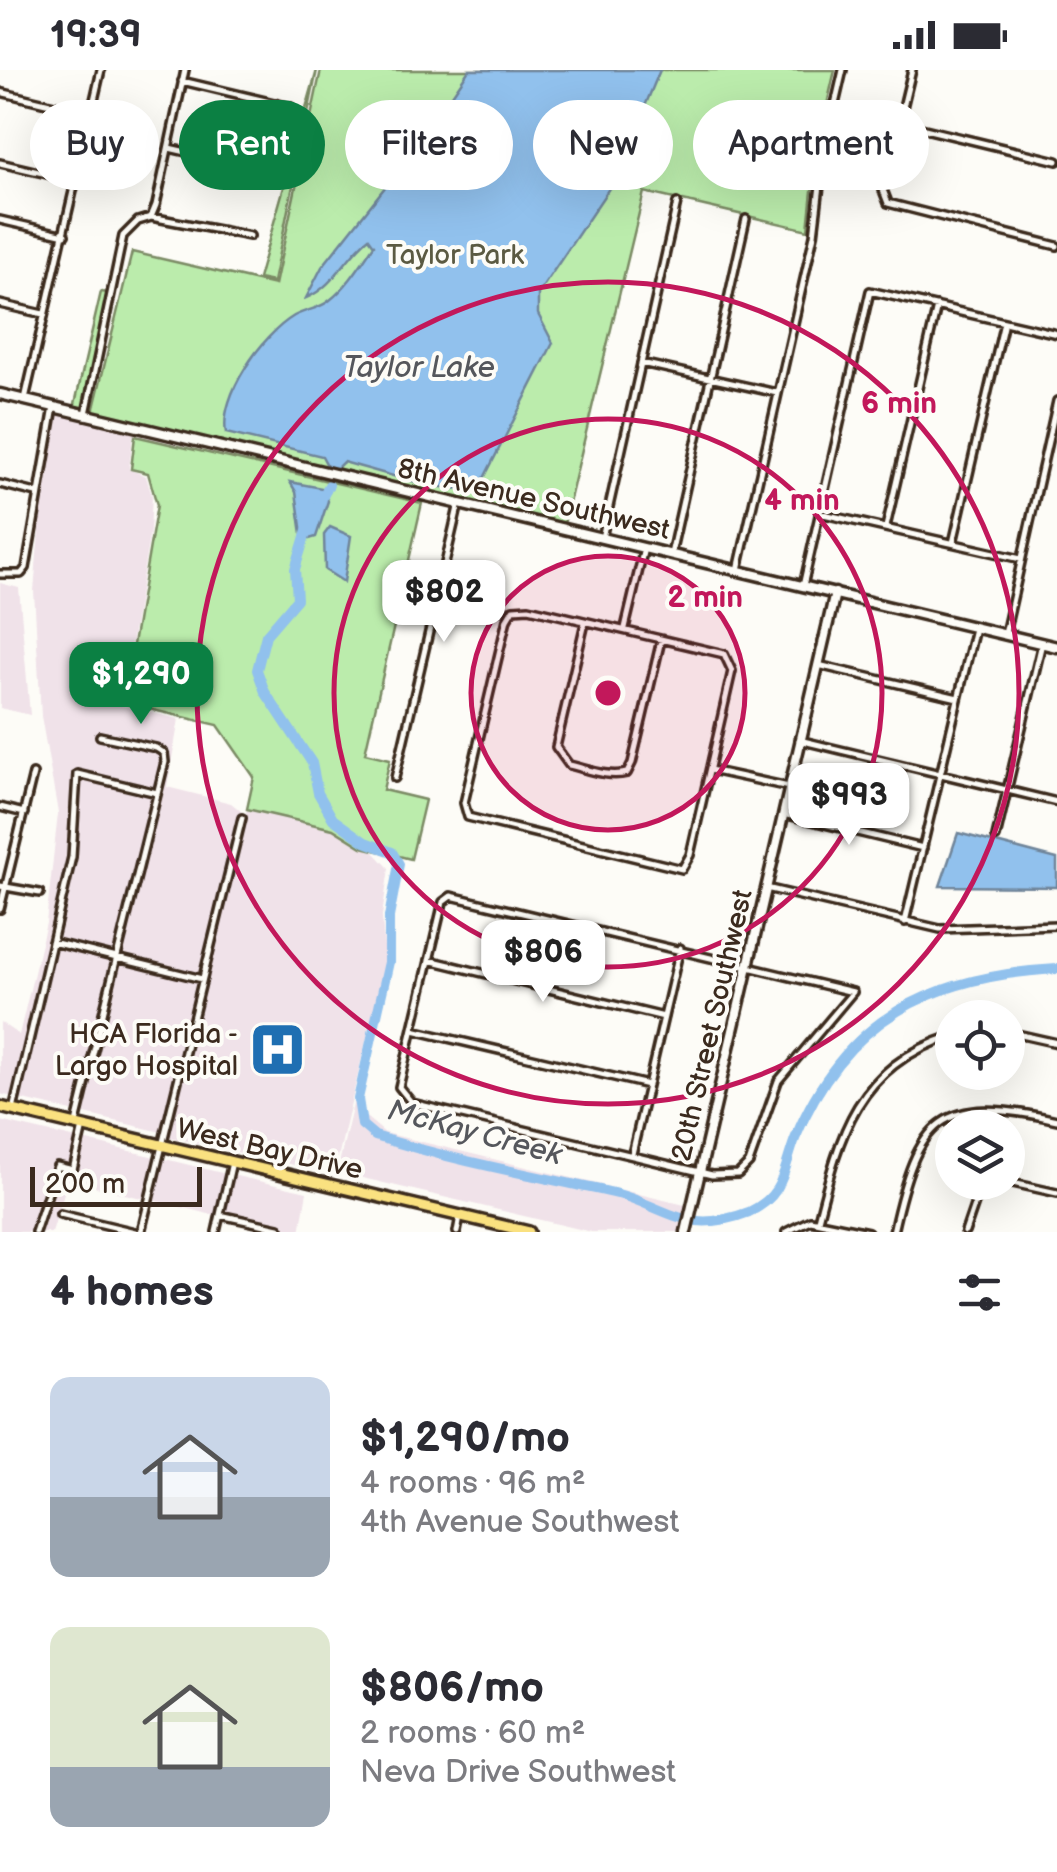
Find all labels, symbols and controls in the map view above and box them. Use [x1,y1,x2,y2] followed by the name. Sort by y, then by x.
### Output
[50,13,142,58] text: 19:39
[30,100,159,190] chip: Buy
[179,100,325,190] chip: Rent
[345,100,513,190] chip: Filters
[533,100,673,190] chip: New
[693,100,929,190] chip: Apartment
[386,239,524,272] park label: Taylor Park
[343,350,495,386] water label: Taylor Lake
[861,386,937,422] text: 6 min
[394,452,673,547] street label: 8th Avenue Southwest
[764,483,840,519] text: 4 min
[385,560,503,645] pin: $802
[404,573,484,612] text: $802
[667,580,743,616] text: 2 min
[60,642,222,727] pin: $1,290
[91,655,191,694] text: $1,290
[590,675,626,711] centre of rings
[790,763,908,848] pin: $993
[810,776,888,815] text: $993
[665,886,760,1164] street label: 20th Street Southwest
[484,920,602,1005] pin: $806
[503,933,583,972] text: $806
[935,1000,1025,1200] map controls
[935,1000,1025,1090] button: locate
[55,1018,238,1083] place label: HCA Florida - Largo Hospital
[247,1019,307,1079] hospital icon: HCA Florida - Largo Hospital
[384,1092,567,1174] water label: McKay Creek
[935,1110,1025,1200] button: layers
[173,1112,366,1187] street label: West Bay Drive
[30,1162,202,1206] scale bar
[45,1168,125,1201] text: 200 m
[952,1265,1007,1320] icon: filters
[50,1267,214,1318] text: 4 homes
[360,1413,570,1464] text: $1,290/mo
[130,1417,250,1537] icon: home
[360,1464,586,1503] text: 4 rooms · 96 m²
[360,1503,679,1542] text: 4th Avenue Southwest
[360,1663,544,1714] text: $806/mo
[130,1667,250,1787] icon: home
[360,1714,585,1753] text: 2 rooms · 60 m²
[360,1753,676,1792] text: Neva Drive Southwest

